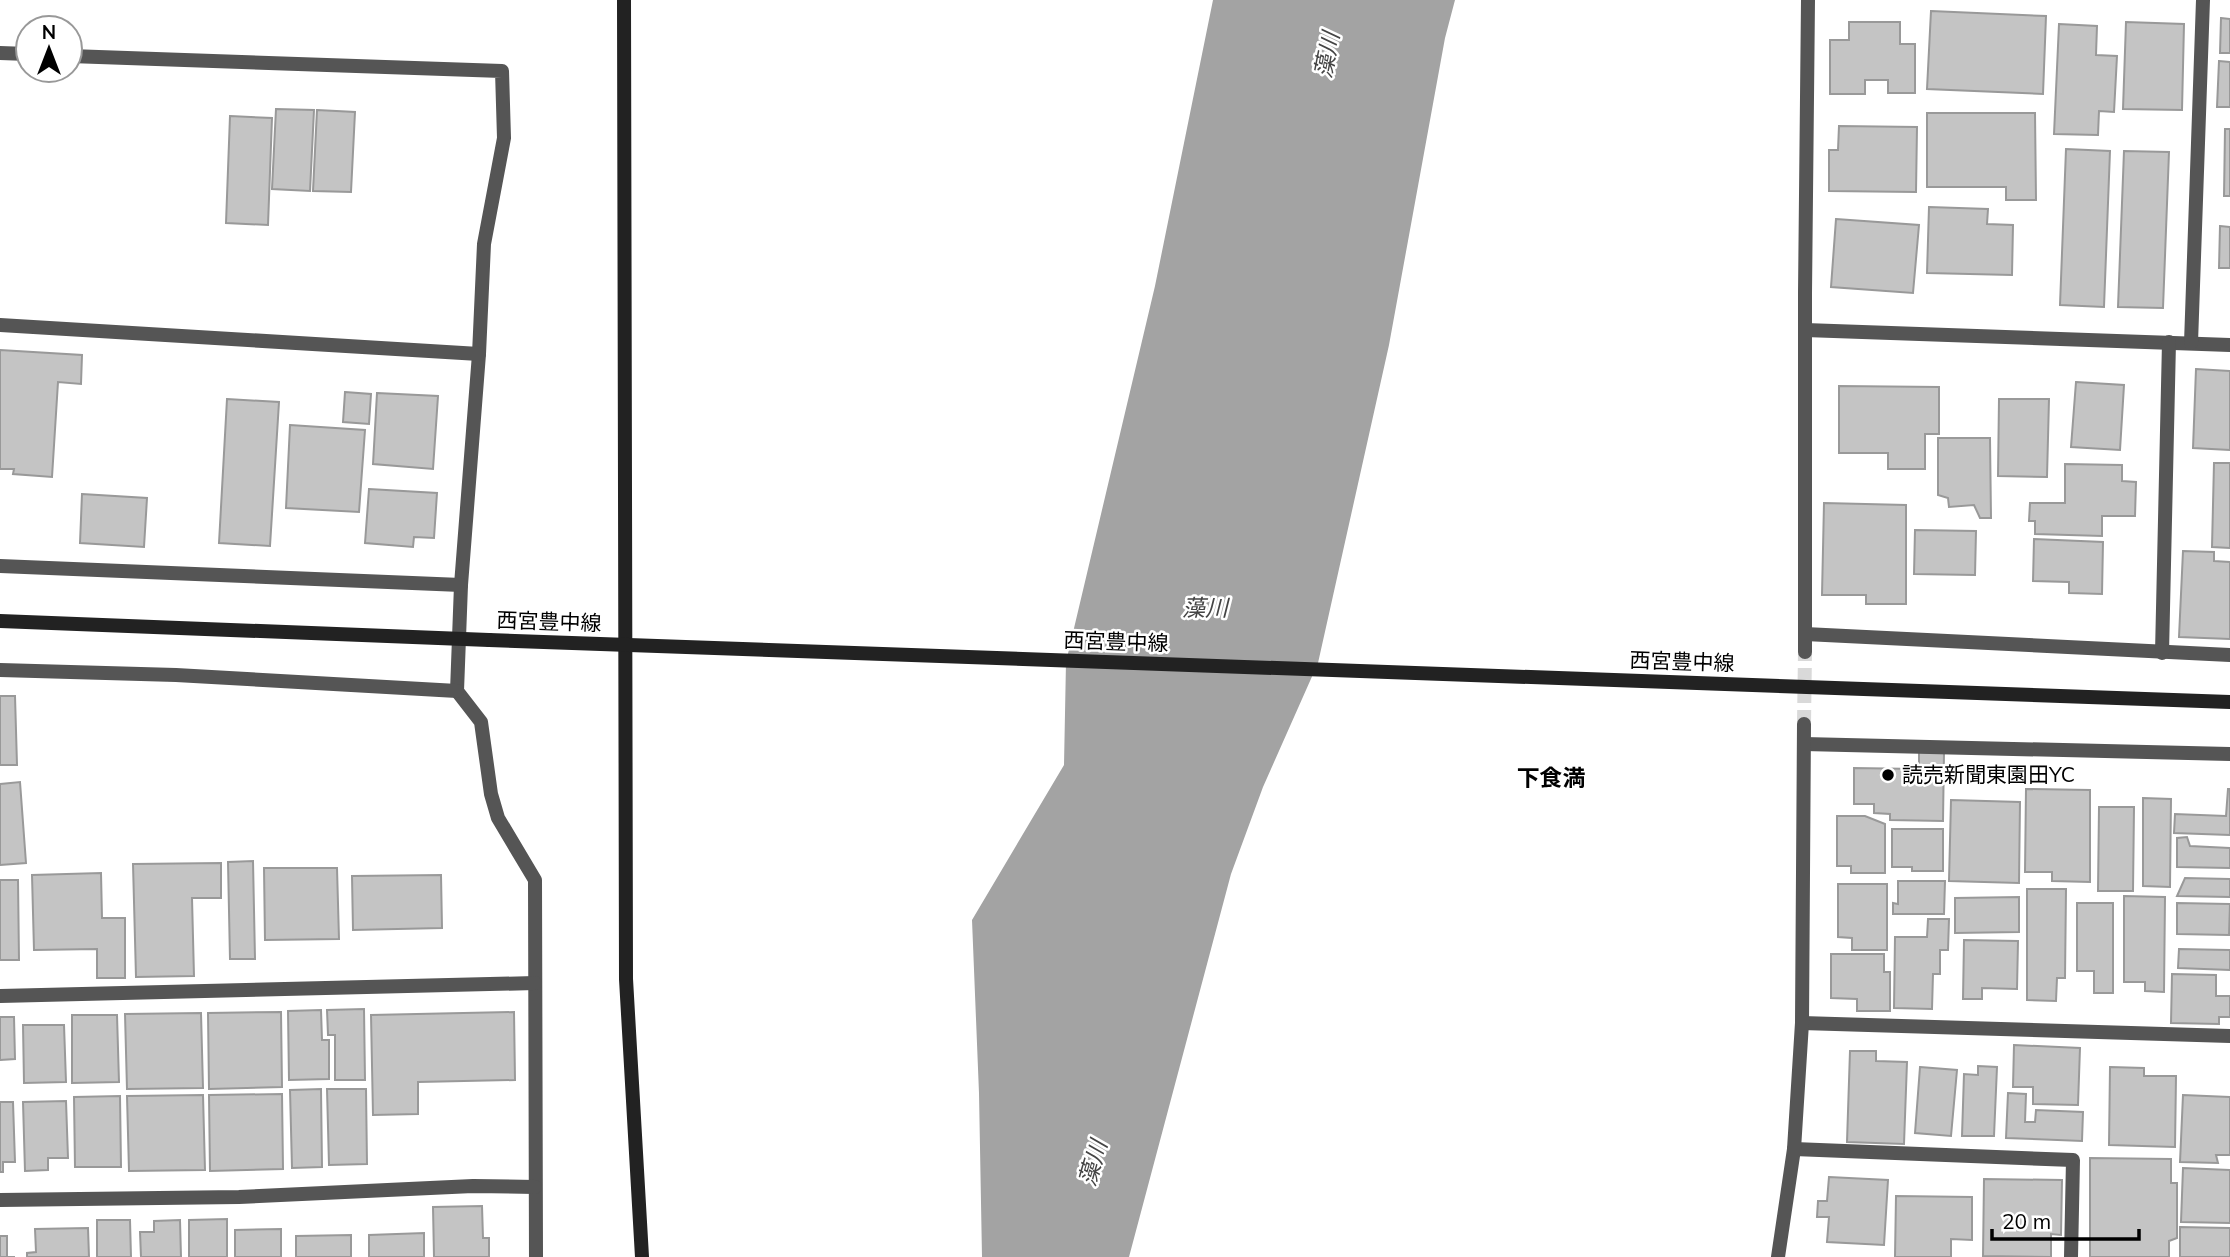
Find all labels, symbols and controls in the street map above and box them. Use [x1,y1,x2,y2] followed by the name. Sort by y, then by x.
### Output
[14,14,84,84] north arrow
[42,20,56,44] text: N
[1308,27,1346,80] water label: 藻川
[1182,593,1231,622] water label: 藻川
[496,606,602,636] street label: 西宮豊中線
[1063,626,1169,656] street label: 西宮豊中線
[1629,646,1735,676] street label: 西宮豊中線
[1902,761,2075,787] place label: 読売新聞東園田YC
[1517,763,1586,792] district label: 下食満
[1880,767,1896,783] marker: 読売新聞東園田YC
[1072,1134,1114,1189] water label: 藻川
[1992,1198,2139,1242] scale bar
[2002,1208,2051,1234] text: 20 m

